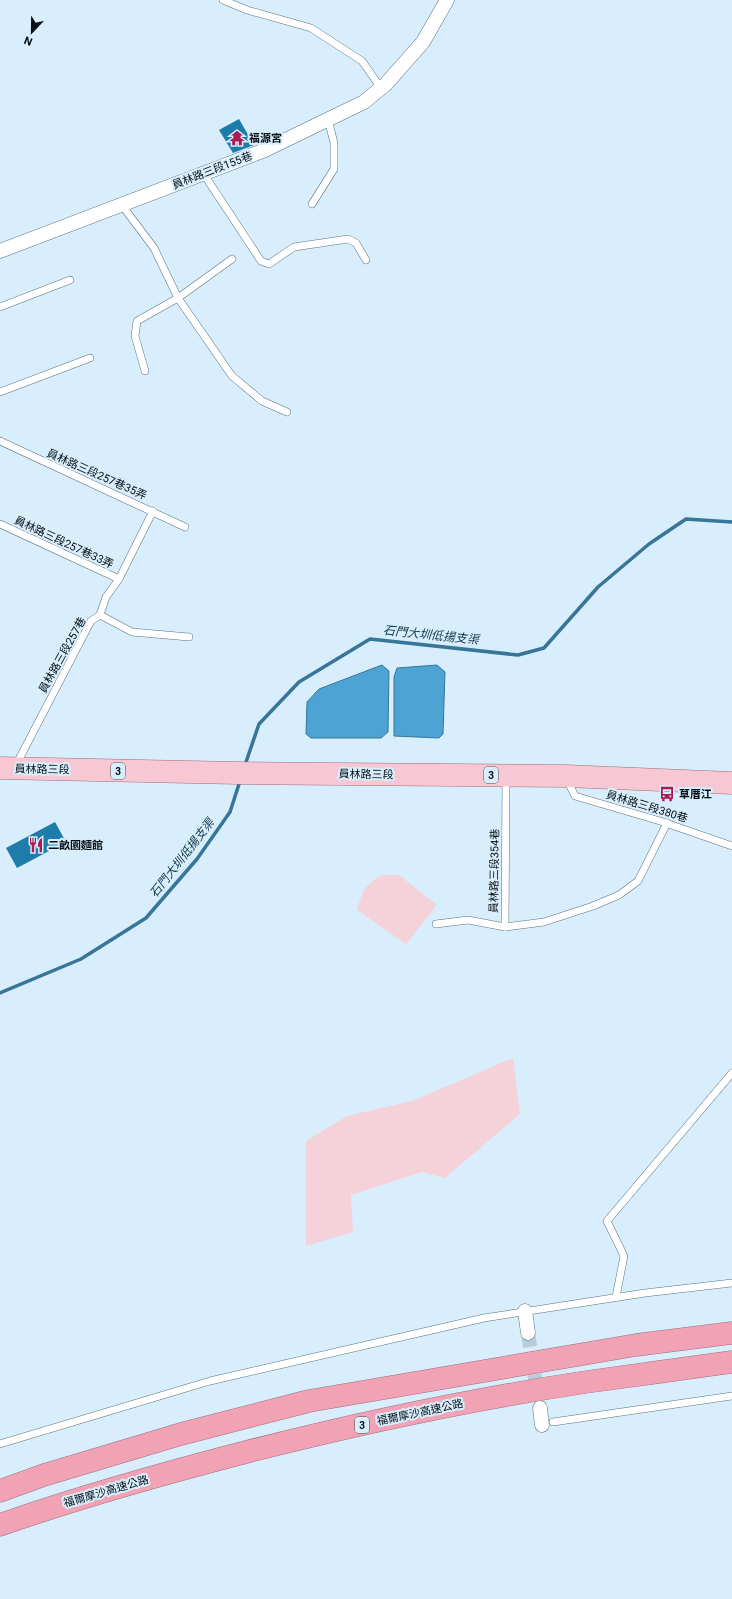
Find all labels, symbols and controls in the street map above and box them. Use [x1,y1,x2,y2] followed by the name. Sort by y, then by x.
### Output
[12,12,52,52] north arrow
[22,33,34,48] text: N
[228,129,246,147] temple icon: 福源宮
[249,132,282,145] place label: 福源宮
[170,149,254,192] street label: 員林路三段155巷
[45,447,149,502] street label: 員林路三段257巷35弄
[12,514,115,571] street label: 員林路三段257巷33弄
[36,615,89,695] street label: 員林路三段257巷
[383,623,481,647] water label: 石門大圳低揚支渠
[14,763,70,776] street label: 員林路三段
[111,763,125,779] road number: 3
[484,767,498,783] road number: 3
[338,768,394,781] street label: 員林路三段
[658,785,676,803] bus stop icon: 草厝江
[605,788,689,825] street label: 員林路三段380巷
[679,788,712,801] place label: 草厝江
[147,814,218,900] water label: 石門大圳低揚支渠
[487,829,502,913] street label: 員林路三段354巷
[27,836,45,854] restaurant icon: 二畝園麵館
[48,839,103,852] place label: 二畝園麵館
[376,1397,464,1428] street label: 福爾摩沙高速公路
[355,1417,369,1433] road number: 3
[62,1473,150,1510] street label: 福爾摩沙高速公路

